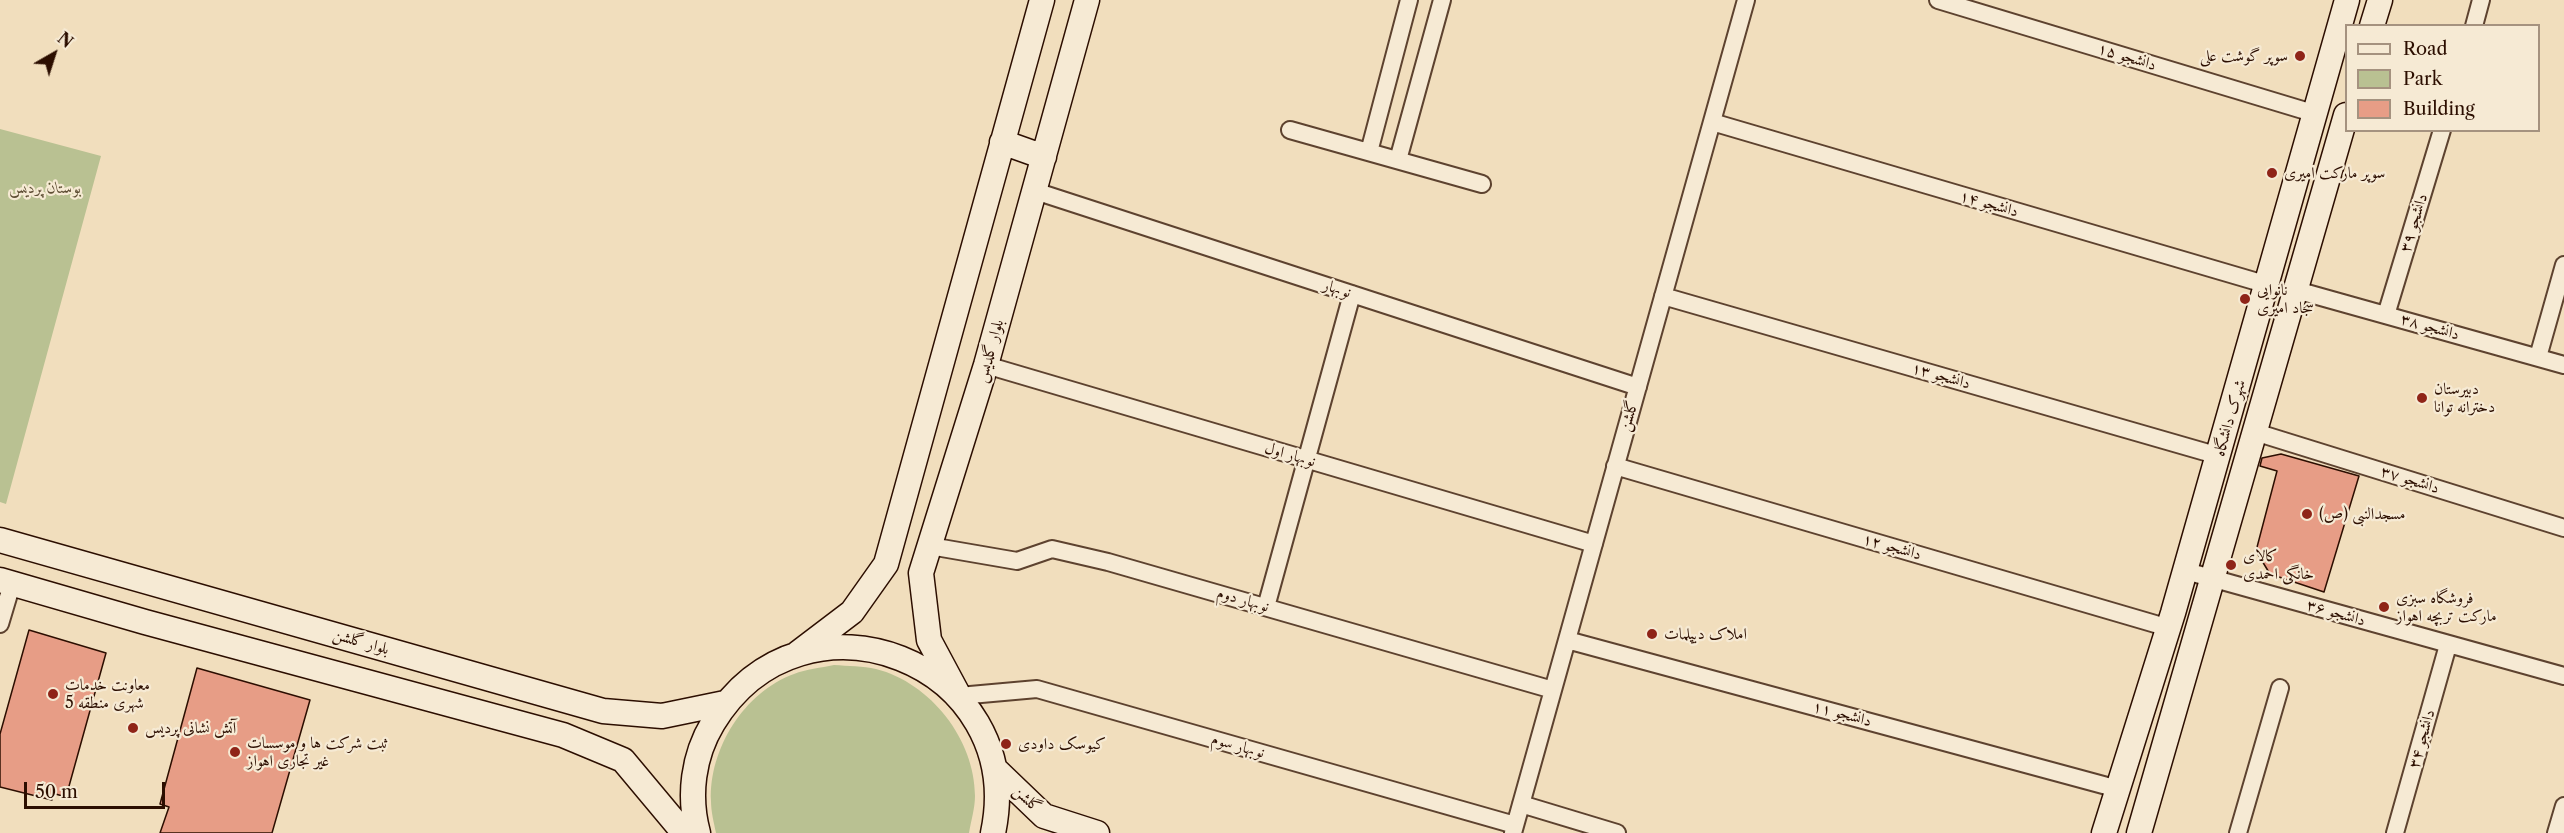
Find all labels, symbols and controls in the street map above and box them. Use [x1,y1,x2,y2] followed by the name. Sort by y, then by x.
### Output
[24,24,84,84] north arrow
[2345,24,2540,132] legend
[54,28,77,52] text: N
[2403,38,2448,60] text: Road
[2095,39,2159,75] street label: دانشجو ۱۵
[2200,46,2288,66] place label: سوپر گوشت علی
[2293,49,2307,63] marker: سوپر گوشت علی
[2403,68,2442,90] text: Park
[2403,98,2475,120] text: Building
[2284,163,2385,183] place label: سوپر مارکت امیری
[2265,166,2279,180] marker: سوپر مارکت امیری
[9,178,81,198] park label: بوستان پردیس
[1957,186,2021,222] street label: دانشجو ۱۴
[2396,191,2432,255] street label: دانشجو ۳۹
[1321,275,1353,303] street label: نوبهار
[2257,280,2314,318] place label: نانوایی سجاد امیری
[2238,292,2252,306] marker: نانوایی سجاد امیری
[2398,309,2462,345] street label: دانشجو ۳۸
[972,317,1008,385] street label: بلوار گلدیس
[1909,358,1973,394] street label: دانشجو ۱۳
[2210,377,2250,459] street label: شهرک دانشگاه
[2434,379,2495,417] place label: دبیرستان دخترانه توانا
[2415,391,2429,405] marker: دبیرستان دخترانه توانا
[1615,398,1643,434] street label: گلشن
[1262,439,1318,471] street label: نوبهار اول
[2378,462,2442,498] street label: دانشجو ۳۷
[2319,504,2406,524] place label: مسجدالنبی (ص)
[2300,507,2314,521] marker: مسجدالنبی (ص)
[1860,529,1924,565] street label: دانشجو ۱۲
[2243,546,2314,584] place label: کالای خانگی احمدی
[2224,558,2238,572] marker: کالای خانگی احمدی
[1215,583,1271,617] street label: نوبهار دوم
[2396,588,2497,626] place label: فروشگاه سبزی مارکت تربچه اهواز
[2304,595,2368,631] street label: دانشجو ۳۶
[2377,600,2391,614] marker: فروشگاه سبزی مارکت تربچه اهواز
[1664,624,1747,644] place label: املاک دیپلمات
[331,625,391,659] street label: بلوار گلشن
[1645,627,1659,641] marker: املاک دیپلمات
[65,675,150,713] place label: معاونت خدمات شهری منطقه 5
[46,687,60,701] marker: معاونت خدمات شهری منطقه 5
[1810,697,1874,731] street label: دانشجو ۱۱
[2404,707,2440,771] street label: دانشجو ۳۴
[145,718,236,738] place label: آتش نشانی پردیس
[126,721,140,735] marker: آتش نشانی پردیس
[1209,729,1267,763] street label: نوبهار سوم
[247,733,388,771] place label: ثبت شرکت ها و موسسات غیر تجاری اهواز
[1018,734,1106,754] place label: کیوسک داودی
[999,737,1013,751] marker: کیوسک داودی
[228,745,242,759] marker: ثبت شرکت ها و موسسات غیر تجاری اهواز
[27,770,168,808] scale bar
[35,781,78,803] text: 50 m
[1009,781,1045,817] street label: گلشن

